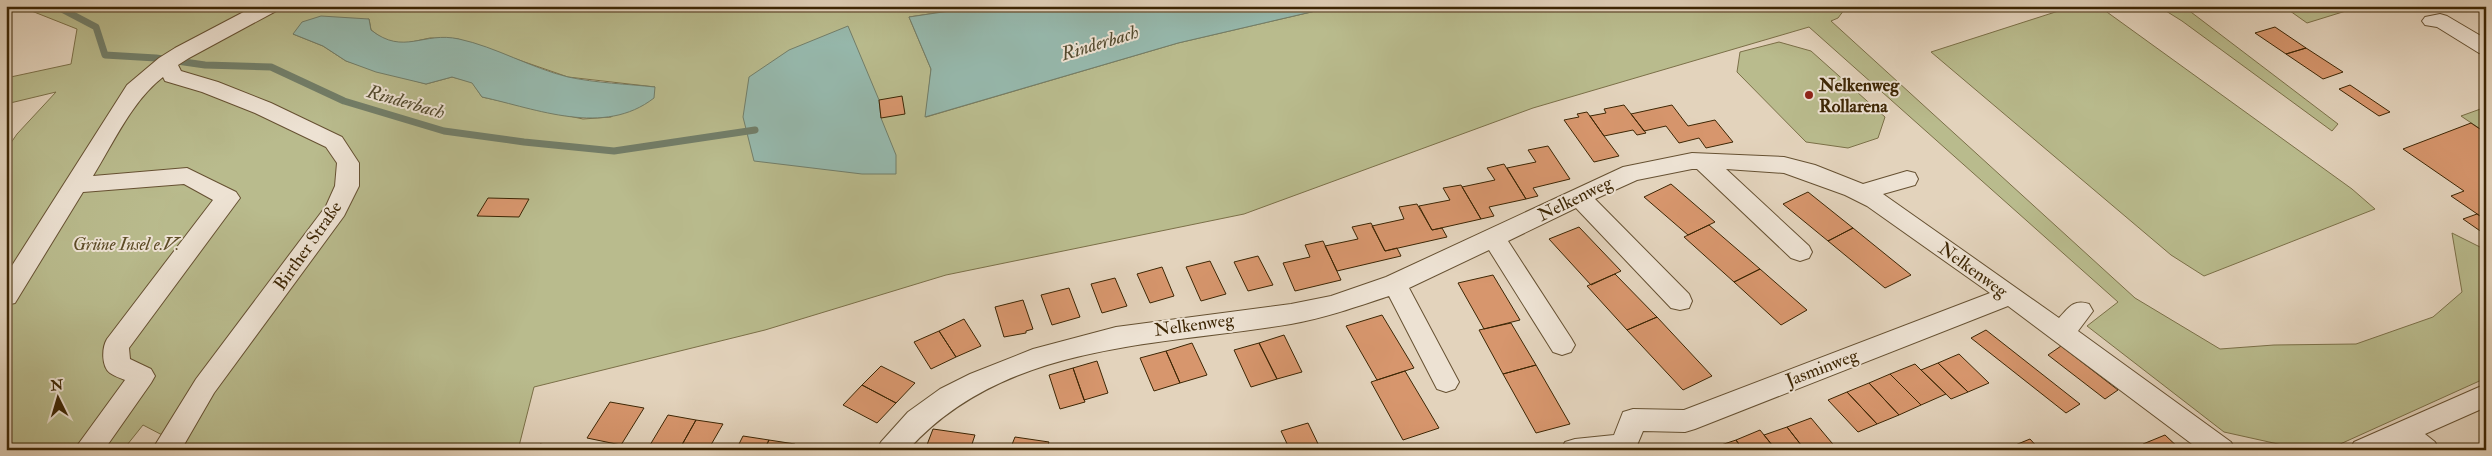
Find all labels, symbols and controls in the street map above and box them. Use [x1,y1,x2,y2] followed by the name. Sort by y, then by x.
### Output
[1057,20,1142,66] water label: Rinderbach
[1818,74,1900,118] place label: Nelkenweg Rollarena
[363,79,448,125] water label: Rinderbach
[1803,89,1815,101] marker: Nelkenweg Rollarena
[1534,171,1617,227] street label: Nelkenweg
[269,197,347,295] street label: Birther Straße
[73,233,181,256] park label: Grüne Insel e.V.
[1934,237,2013,304] street label: Nelkenweg
[1153,308,1236,342] street label: Nelkenweg
[1782,343,1862,393] street label: Jasminweg
[32,374,82,424] north arrow
[49,376,64,395] text: N

